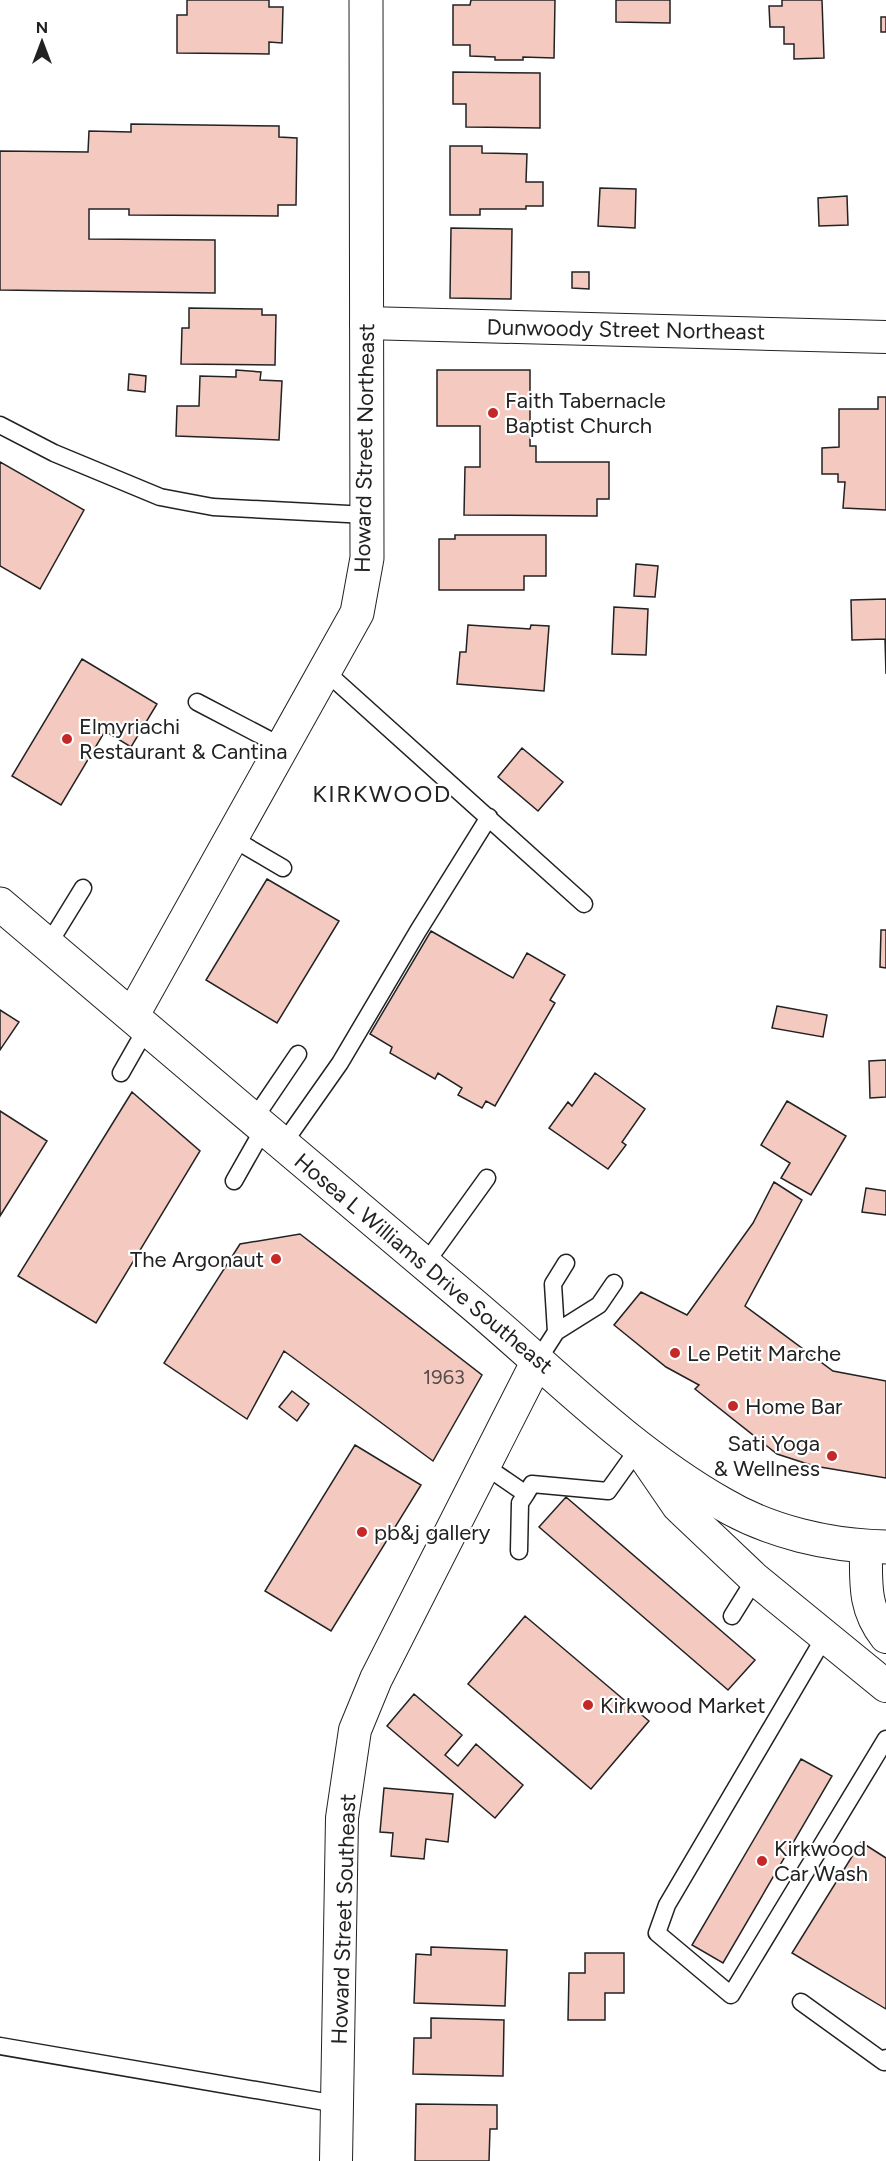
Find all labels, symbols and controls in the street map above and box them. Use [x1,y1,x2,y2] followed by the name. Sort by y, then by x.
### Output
[12,12,72,72] north arrow
[36,18,48,37] text: N
[486,314,766,345] street label: Dunwoody Street Northeast
[349,323,380,573] street label: Howard Street Northeast
[505,387,666,439] place label: Faith Tabernacle Baptist Church
[486,406,500,420] marker: Faith Tabernacle Baptist Church
[79,713,287,765] place label: Elmyriachi Restaurant & Cantina
[60,732,74,746] marker: Elmyriachi Restaurant & Cantina
[312,779,452,808] district label: KIRKWOOD
[289,1147,558,1379] street label: Hosea L Williams Drive Southeast
[130,1246,264,1273] place label: The Argonaut
[269,1252,283,1266] marker: The Argonaut
[687,1340,841,1367] place label: Le Petit Marche
[668,1346,682,1360] marker: Le Petit Marche
[423,1365,465,1389] house number: 1963
[745,1393,843,1420] place label: Home Bar
[726,1399,740,1413] marker: Home Bar
[714,1430,820,1482] place label: Sati Yoga & Wellness
[825,1449,839,1463] marker: Sati Yoga & Wellness
[374,1519,491,1546] place label: pb&j gallery
[355,1525,369,1539] marker: pb&j gallery
[600,1692,766,1719] place label: Kirkwood Market
[581,1698,595,1712] marker: Kirkwood Market
[326,1793,361,2045] street label: Howard Street Southeast
[774,1835,868,1887] place label: Kirkwood Car Wash
[755,1854,769,1868] marker: Kirkwood Car Wash

